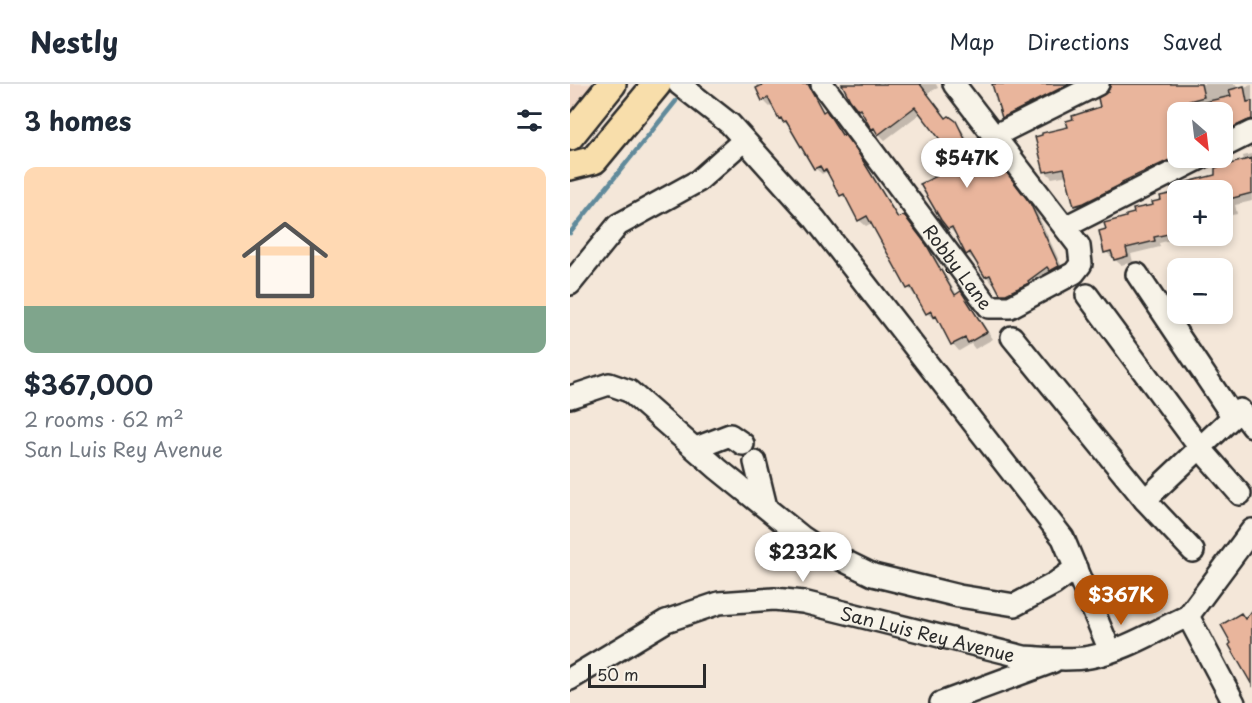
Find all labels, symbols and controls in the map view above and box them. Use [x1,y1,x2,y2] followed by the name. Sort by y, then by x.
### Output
[30,20,118,63] text: Nestly
[949,25,994,57] text: Map
[1027,25,1129,57] text: Directions
[1162,25,1222,57] text: Saved
[24,101,131,140] text: 3 homes
[1167,102,1233,168] north arrow
[1167,102,1233,324] map controls
[513,104,546,137] icon: filters
[925,138,1009,189] pin: $547K
[935,142,999,172] text: $547K
[1167,180,1233,246] button: +
[231,206,339,314] icon: home
[918,218,1000,315] street label: Robby Lane
[1167,258,1233,324] button: −
[24,365,153,404] text: $367,000
[24,404,184,434] text: 2 rooms · 62 m²
[24,434,223,464] text: San Luis Rey Avenue
[761,532,845,583] pin: $232K
[769,536,837,566] text: $232K
[1079,575,1163,626] pin: $367K
[1088,579,1154,609] text: $367K
[838,598,1018,668] street label: San Luis Rey Avenue
[588,661,706,688] scale bar
[597,662,638,686] text: 50 m

